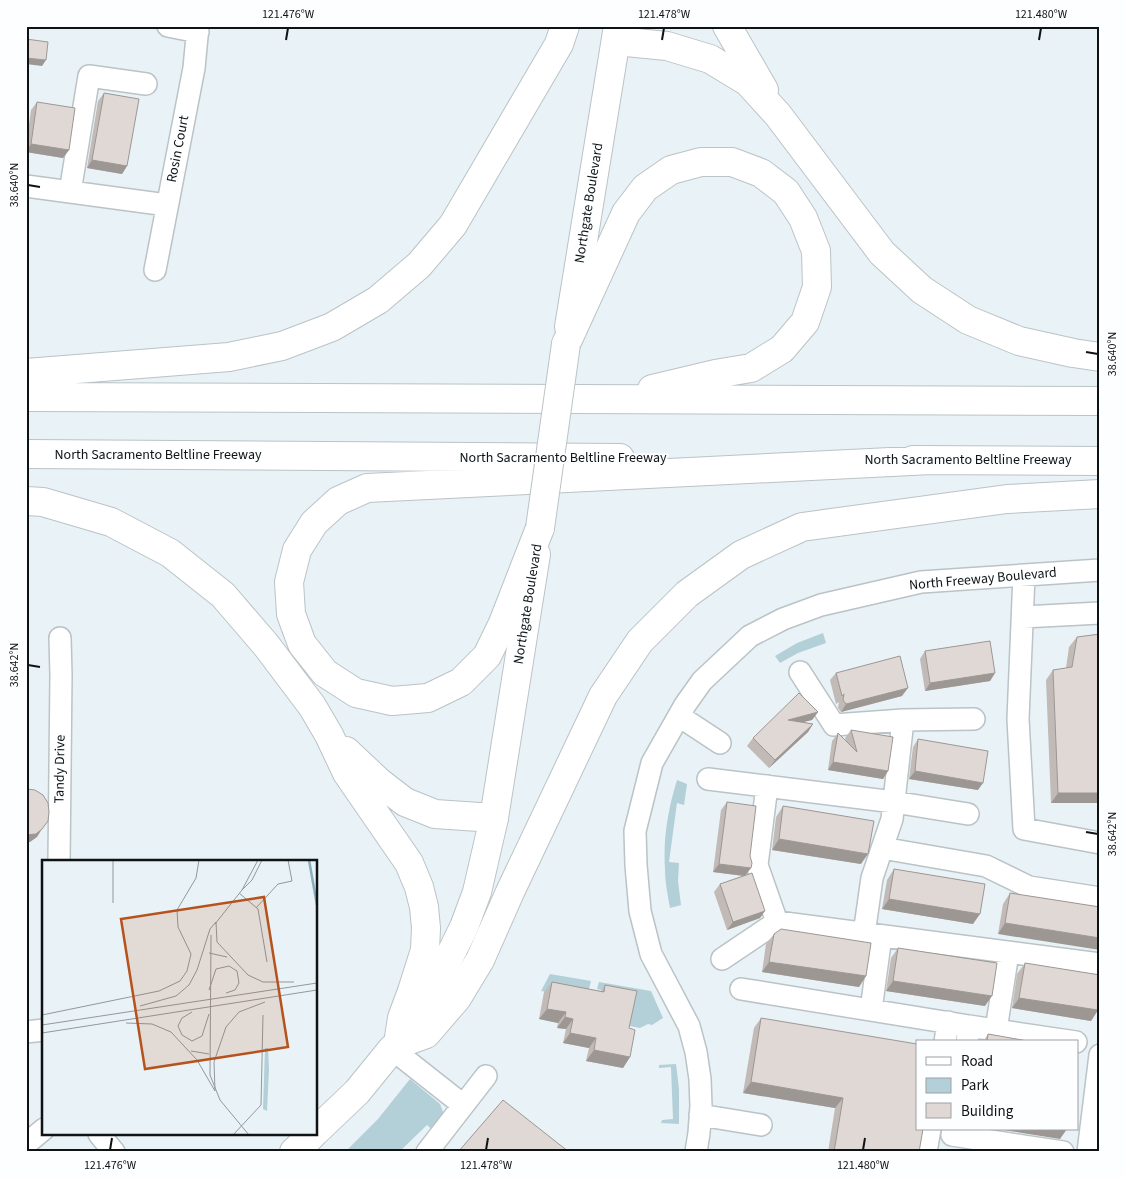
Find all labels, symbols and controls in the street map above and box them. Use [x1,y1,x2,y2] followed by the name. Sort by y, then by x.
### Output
[262,6,315,23] text: 121.476°W
[638,6,691,23] text: 121.478°W
[1015,6,1068,23] text: 121.480°W
[162,113,194,184] street label: Rosin Court
[570,141,608,265] street label: Northgate Boulevard
[6,163,23,207] text: 38.640°N
[1104,332,1121,376] text: 38.640°N
[54,445,262,465] street label: North Sacramento Beltline Freeway
[459,448,667,468] street label: North Sacramento Beltline Freeway
[864,450,1072,470] street label: North Sacramento Beltline Freeway
[509,542,547,666] street label: Northgate Boulevard
[908,563,1058,595] street label: North Freeway Boulevard
[6,643,23,687] text: 38.642°N
[49,734,71,803] street label: Tandy Drive
[1104,812,1121,856] text: 38.642°N
[42,860,318,1136] inset map
[916,1040,1078,1130] legend
[961,1051,993,1072] text: Road
[961,1075,990,1096] text: Park
[961,1101,1014,1122] text: Building
[84,1157,137,1174] text: 121.476°W
[460,1157,513,1174] text: 121.478°W
[837,1157,890,1174] text: 121.480°W

